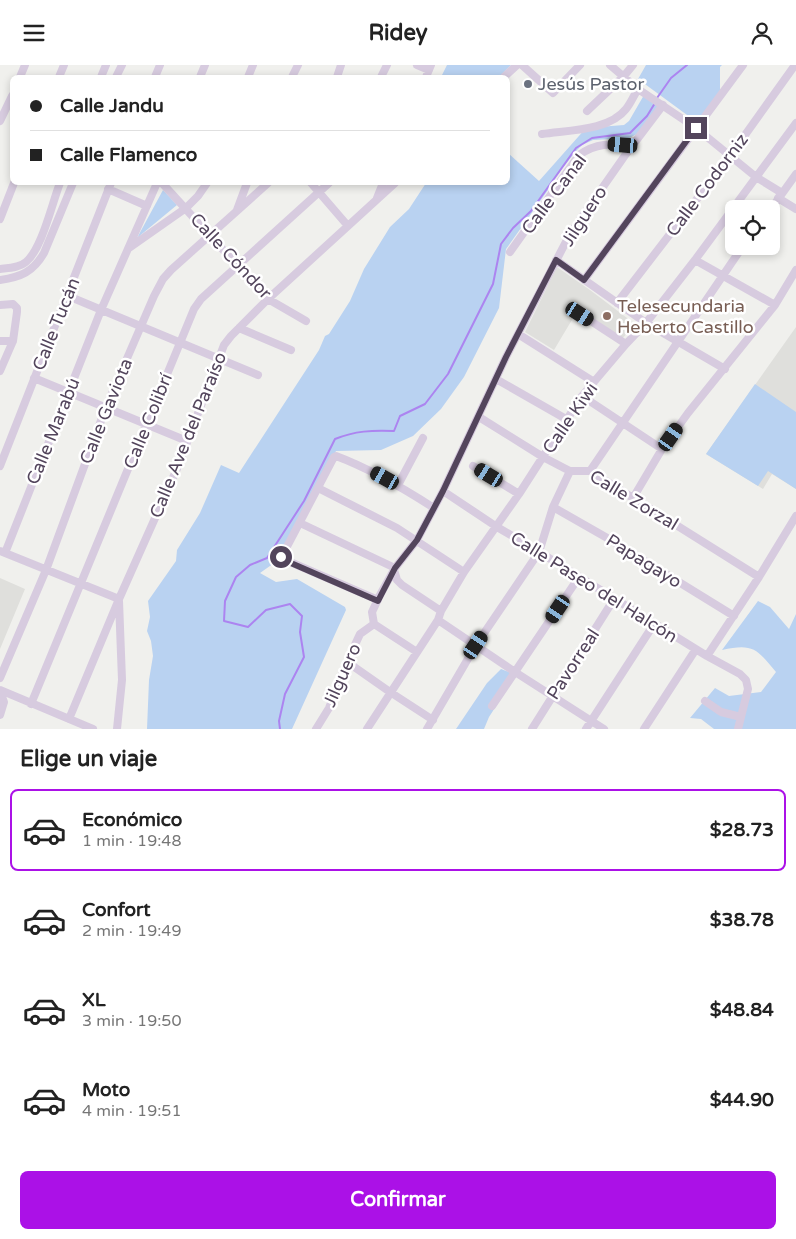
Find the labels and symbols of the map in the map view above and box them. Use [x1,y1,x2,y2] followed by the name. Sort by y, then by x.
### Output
[538,73,645,95] place label: Jesús Pastor
[522,78,534,90] marker: Jesús Pastor
[685,117,707,139] route end
[661,129,753,241] street label: Calle Codorniz
[607,136,638,154] car
[517,150,591,238] street label: Calle Canal
[556,182,612,250] street label: Jilguero
[186,208,277,304] street label: Calle Cóndor
[27,274,85,374] street label: Calle Tucán
[617,295,754,338] place label: Telesecundaria Heberto Castillo
[563,300,596,328] car
[601,310,613,322] marker: Telesecundaria Heberto Castillo
[145,349,231,521] street label: Calle Ave del Paraíso
[75,355,137,467] street label: Calle Gaviota
[119,369,177,472] street label: Calle Colibrí
[22,374,84,488] street label: Calle Marabú
[538,378,602,458] street label: Calle Kiwi
[656,420,685,454] car
[472,461,505,489] car
[368,464,401,492] car
[586,465,682,535] street label: Calle Zorzal
[506,527,682,647] street label: Calle Paseo del Halcón
[602,529,686,593] street label: Papagayo
[270,546,292,568] route start
[543,592,572,626] car
[542,624,604,704] street label: Pavorreal
[461,628,490,662] car
[318,640,366,710] street label: Jilguero

